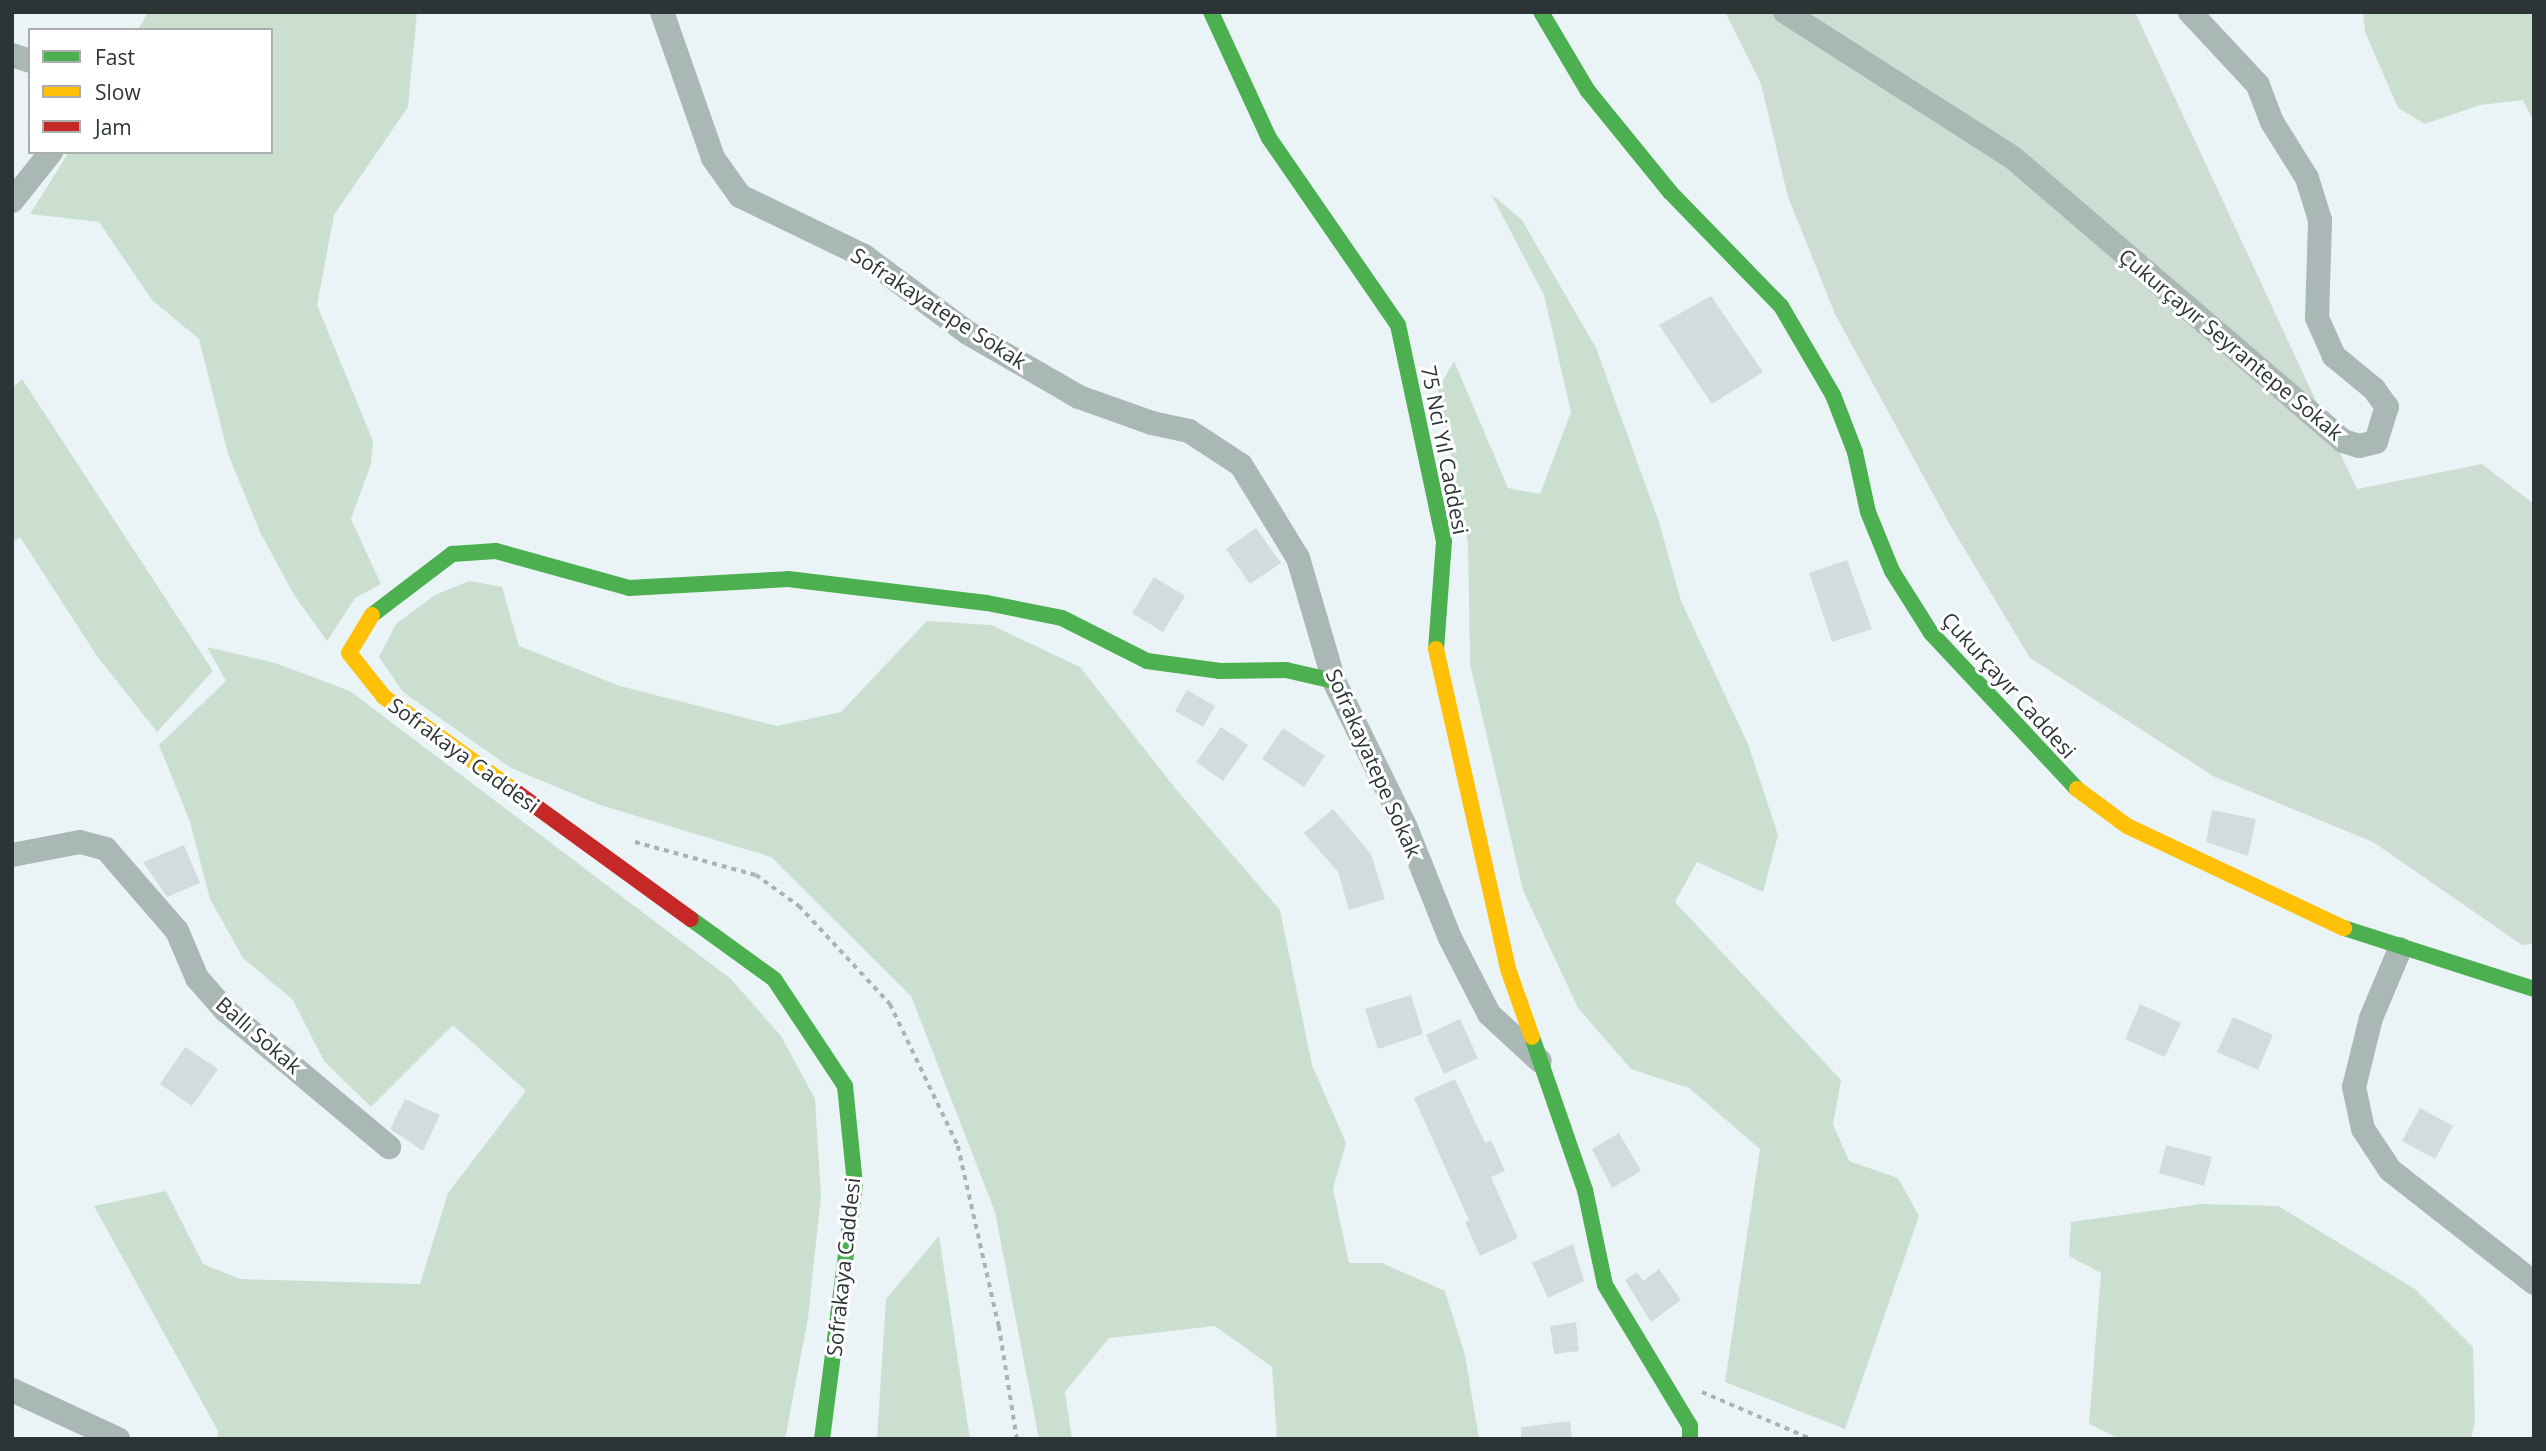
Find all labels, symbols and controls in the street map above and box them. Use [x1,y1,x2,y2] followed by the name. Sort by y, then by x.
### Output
[28,28,273,154] legend
[95,43,135,71] text: Fast
[95,78,141,106] text: Slow
[95,113,132,141] text: Jam
[847,242,1031,374] street label: Sofrakayatepe Sokak
[2114,243,2348,445] street label: Çukurçayır Seyrantepe Sokak
[1416,363,1474,537] street label: 75 Nci Yıl Caddesi
[1937,607,2081,763] street label: Çukurçayır Caddesi
[1321,665,1427,861] street label: Sofrakayatepe Sokak
[384,692,544,818] street label: Sofrakaya Caddesi
[211,991,307,1079] street label: Ballı Sokak
[821,1176,865,1358] street label: Sofrakaya Caddesi

